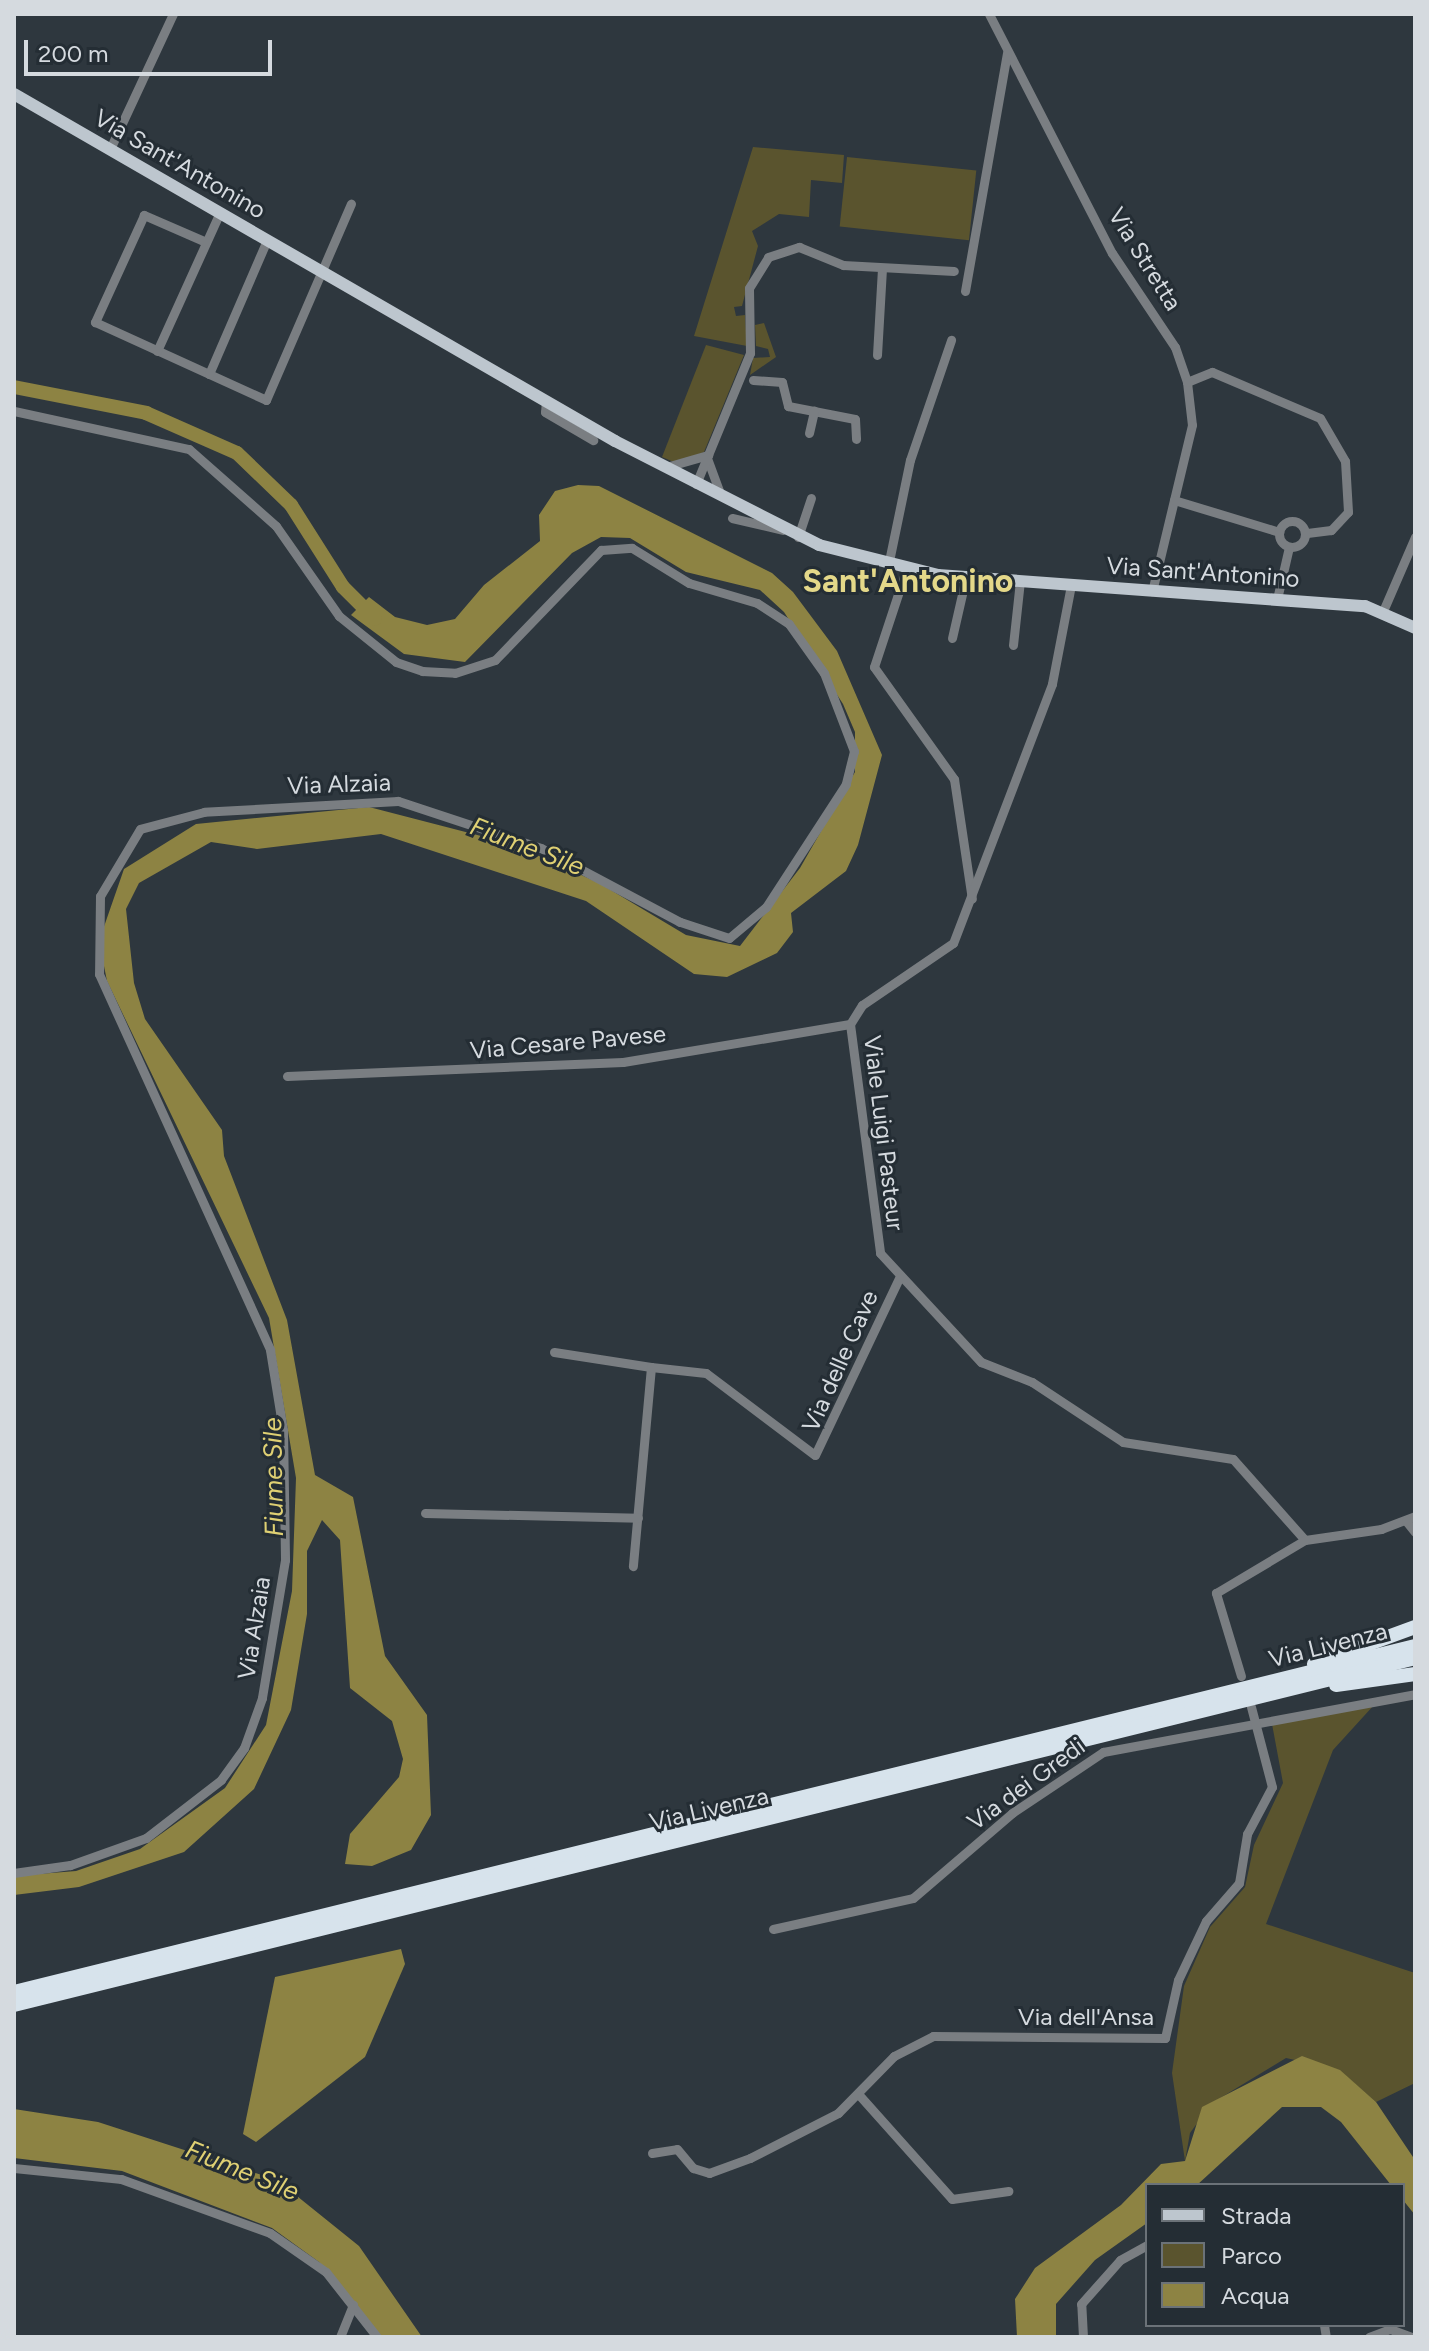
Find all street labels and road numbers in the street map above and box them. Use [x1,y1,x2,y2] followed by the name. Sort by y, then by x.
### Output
[89,103,271,225] street label: Via Sant'Antonino
[1102,202,1188,316] street label: Via Stretta
[1106,551,1300,593] street label: Via Sant'Antonino
[287,768,391,800] street label: Via Alzaia
[469,1019,667,1065] street label: Via Cesare Pavese
[858,1034,910,1232] street label: Viale Luigi Pasteur
[796,1286,884,1436] street label: Via delle Cave
[232,1575,276,1681] street label: Via Alzaia
[1266,1616,1390,1674] street label: Via Livenza
[962,1732,1090,1836] street label: Via dei Gredi
[647,1781,771,1837] street label: Via Livenza
[1018,2003,1154,2031] street label: Via dell'Ansa

